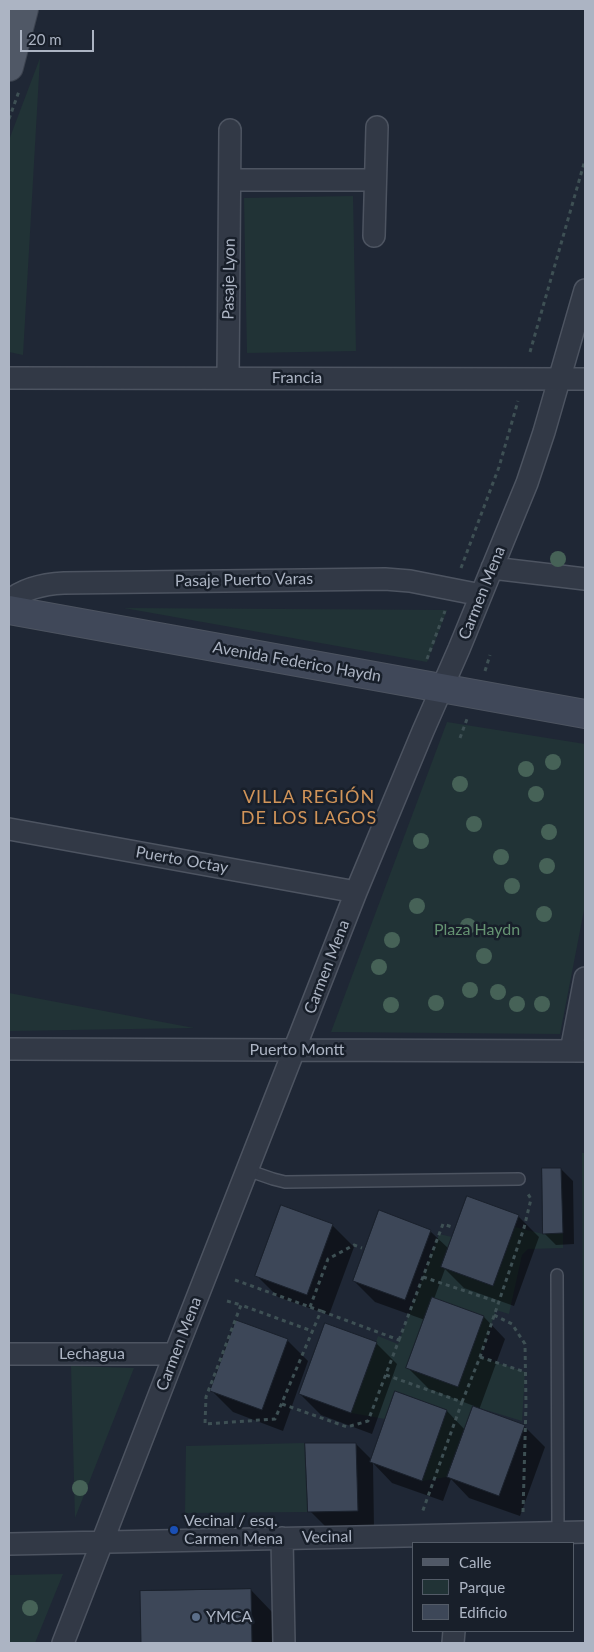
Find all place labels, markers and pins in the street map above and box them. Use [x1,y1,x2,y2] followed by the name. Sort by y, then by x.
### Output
[184,1511,283,1549] place label: Vecinal / esq. Carmen Mena
[168,1524,180,1536] marker: Vecinal / esq. Carmen Mena
[206,1607,252,1627] place label: YMCA
[190,1611,202,1623] marker: YMCA

